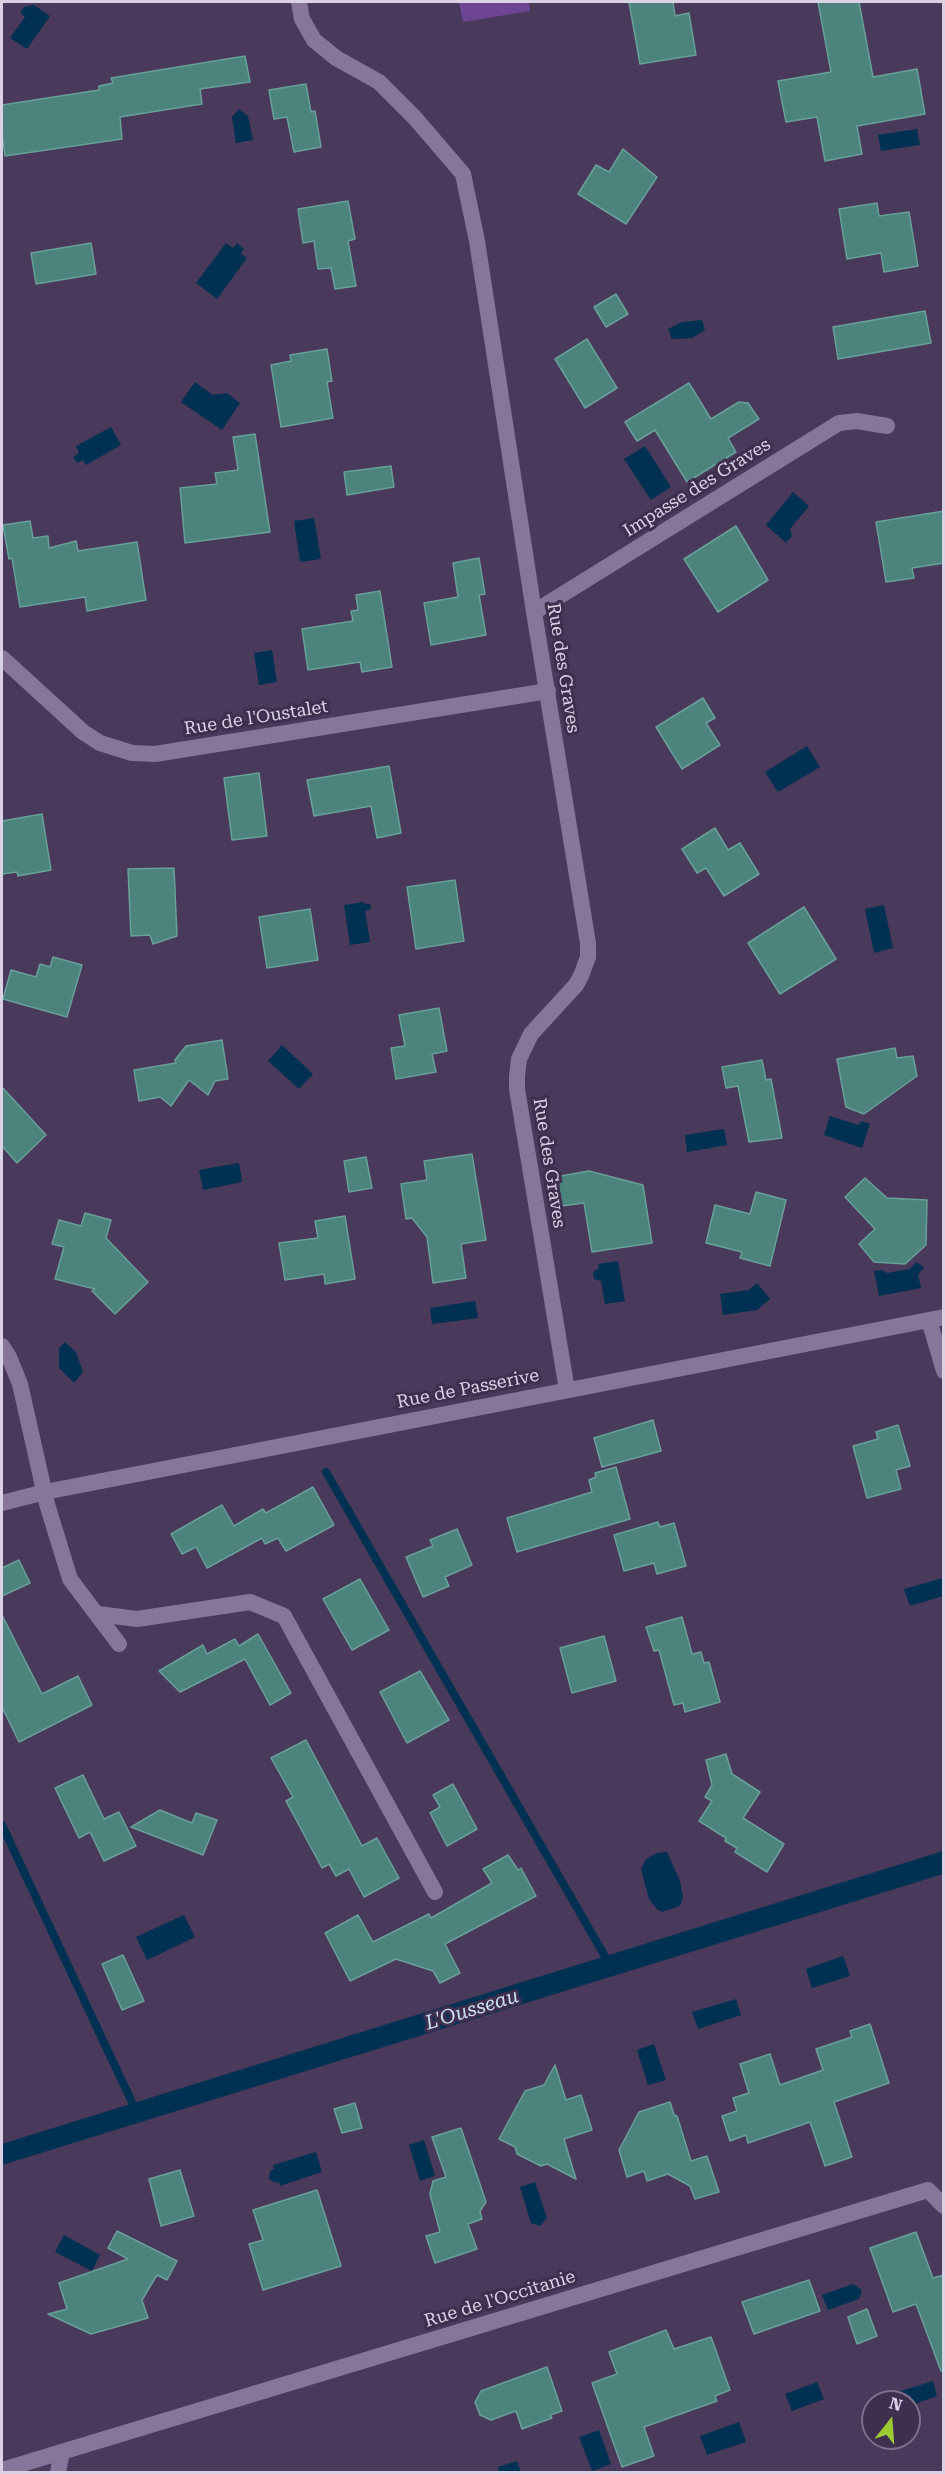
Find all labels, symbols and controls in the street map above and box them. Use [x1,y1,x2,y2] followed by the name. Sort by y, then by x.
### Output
[619,434,775,542] street label: Impasse des Graves
[542,601,584,735] street label: Rue des Graves
[182,696,330,740] street label: Rue de l'Oustalet
[528,1096,570,1230] street label: Rue des Graves
[395,1365,541,1413] street label: Rue de Passerive
[422,1984,522,2036] water label: L'Ousseau
[422,2266,578,2332] street label: Rue de l'Occitanie
[861,2390,921,2450] north arrow
[887,2393,904,2415] text: N

